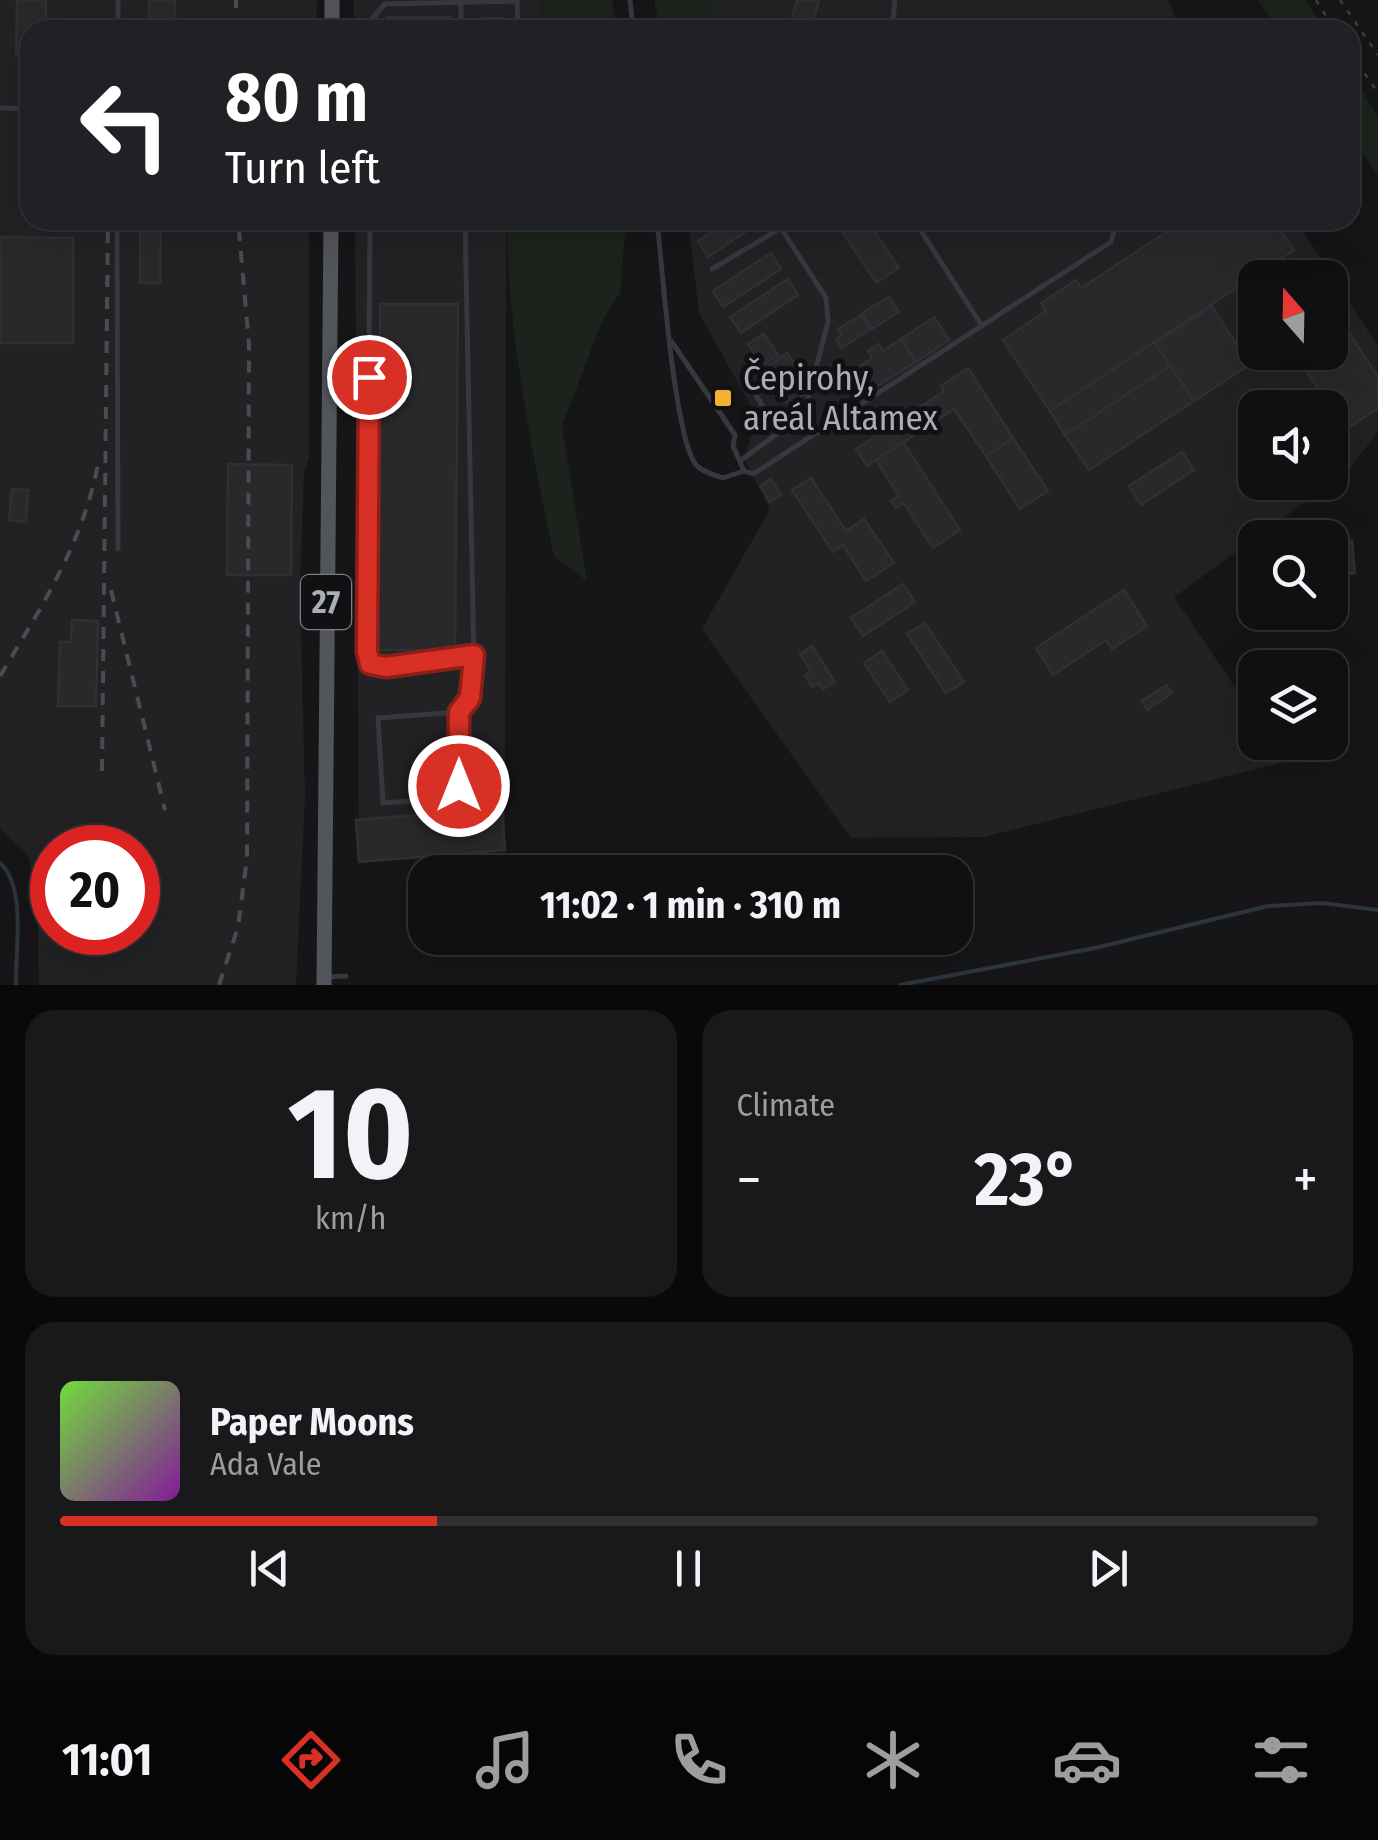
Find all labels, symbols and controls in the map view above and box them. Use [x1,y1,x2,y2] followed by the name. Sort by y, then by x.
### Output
[225,56,368,140] text: 80 m
[60,60,190,190] icon: left
[225,141,380,195] text: Turn left
[1238,260,1348,370] north arrow
[1238,260,1348,760] map controls
[327,335,412,420] pin
[342,350,397,405] icon: arrive
[743,357,939,439] place label: Čepirohy, areál Altamex
[712,387,734,409] marker: Čepirohy, areál Altamex
[1238,390,1348,500] button: sound
[1238,520,1348,630] button: search
[301,575,351,629] road number: 27
[1238,650,1348,760] button: layers
[407,734,511,838] position arrow
[30,825,160,955] speed limit sign: 20
[540,882,841,928] text: 11:02 · 1 min · 310 m
[288,1056,414,1212] text: 10
[737,1086,835,1124] text: Climate
[974,1135,1080,1225] text: 23°
[737,1147,761,1213] text: −
[1293,1147,1318,1213] text: +
[315,1199,386,1237] text: km/h
[210,1399,414,1445] text: Paper Moons
[210,1445,322,1483] text: Ada Vale
[242,1541,297,1596] icon: previous
[661,1541,716,1596] icon: pause
[1081,1541,1136,1596] icon: next
[276,1725,346,1795] icon: directions
[470,1725,540,1795] icon: music
[664,1725,734,1795] icon: phone
[858,1725,928,1795] icon: climate
[1052,1725,1122,1795] icon: car
[1246,1725,1316,1795] icon: filters
[62,1733,152,1787] text: 11:01

